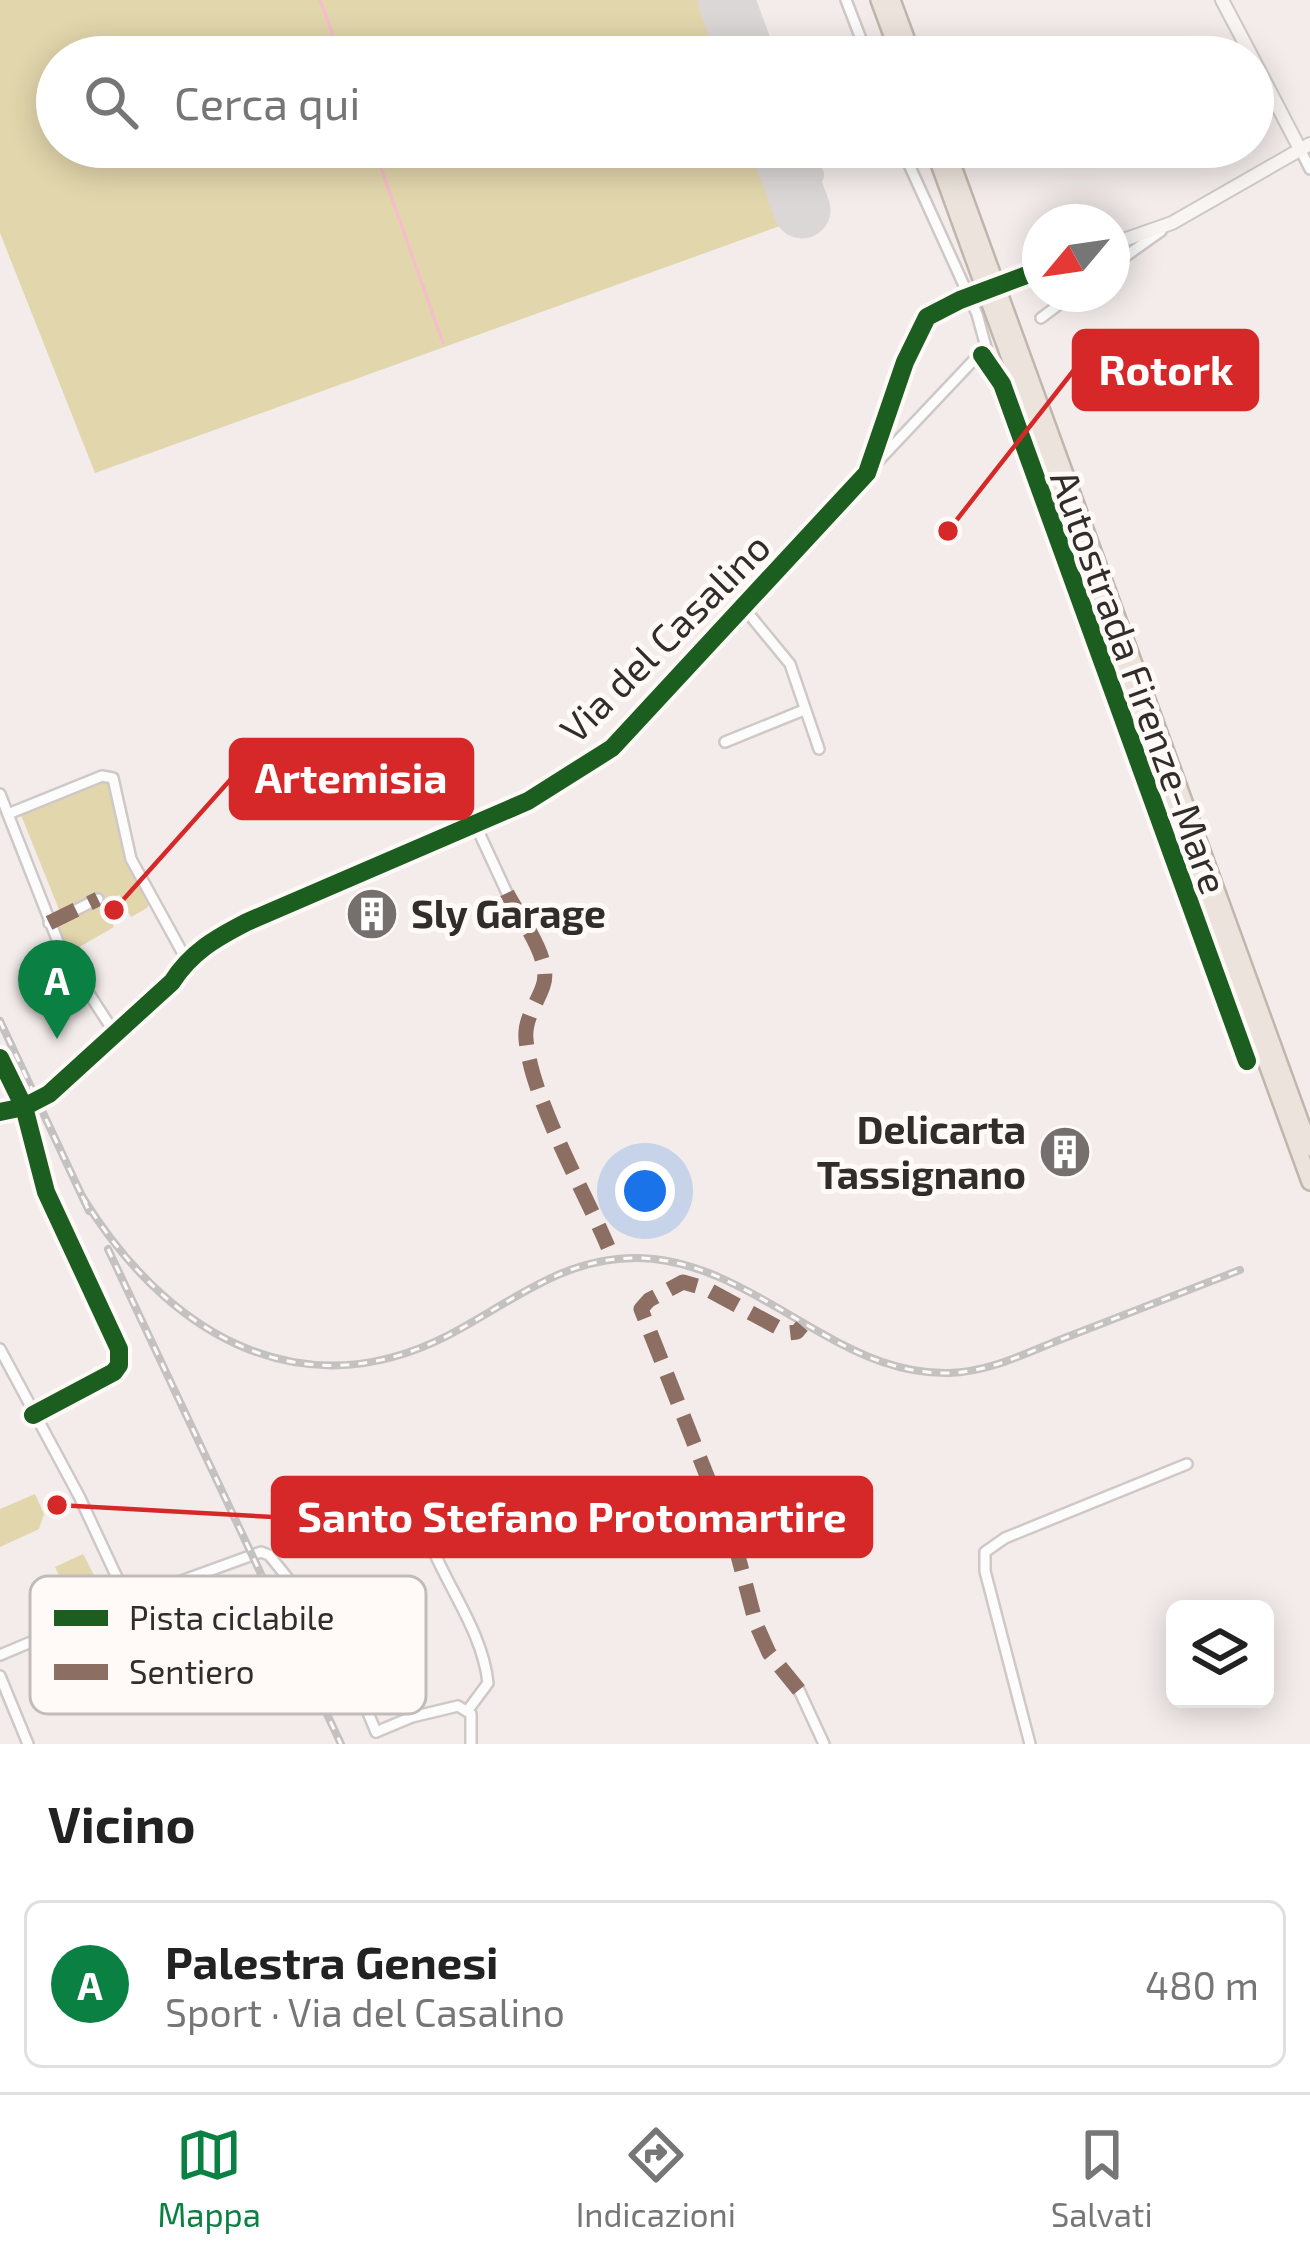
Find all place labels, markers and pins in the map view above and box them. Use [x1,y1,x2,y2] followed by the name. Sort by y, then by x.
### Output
[1074,331,1257,409] callout: Rotork
[231,740,472,818] callout: Artemisia
[344,886,400,942] building icon: Sly Garage
[411,889,606,937] place label: Sly Garage
[18,940,96,1039] pin: A
[817,1105,1026,1197] place label: Delicarta Tassignano
[1037,1124,1093,1180] building icon: Delicarta Tassignano
[273,1478,871,1556] callout: Santo Stefano Protomartire

